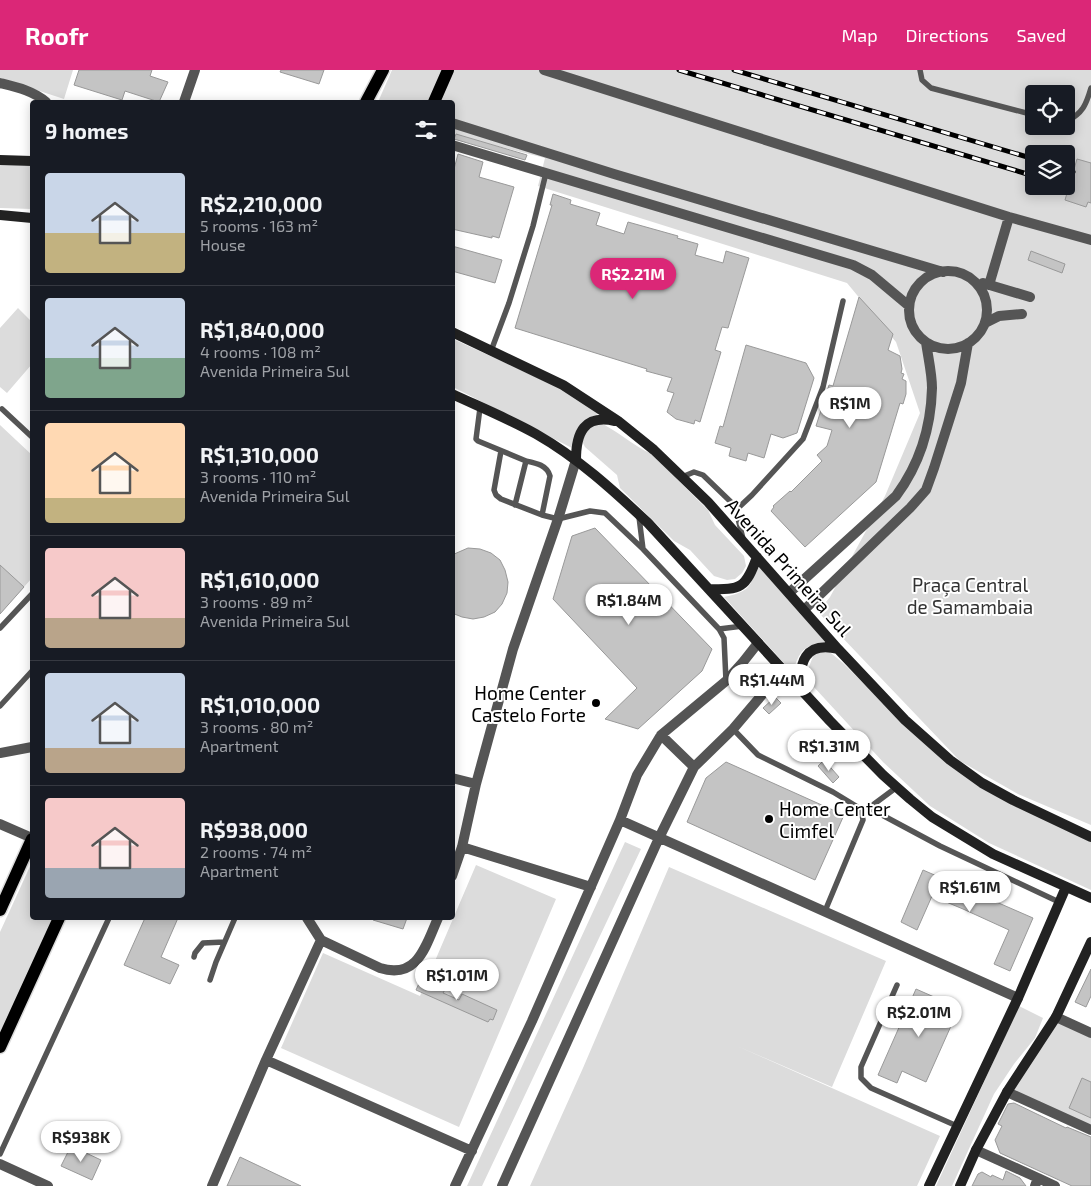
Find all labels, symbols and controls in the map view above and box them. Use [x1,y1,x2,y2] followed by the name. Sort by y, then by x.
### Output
[25,21,89,50] text: Roofr
[841,24,878,46] text: Map
[906,24,989,46] text: Directions
[1017,24,1066,46] text: Saved
[1025,85,1075,195] map controls
[1025,85,1075,135] button: locate
[412,116,440,144] icon: filters
[45,118,128,143] text: 9 homes
[1025,145,1075,195] button: layers
[200,191,322,216] text: R$2,210,000
[85,193,145,253] icon: home
[200,216,318,235] text: 5 rooms · 163 m²
[200,235,246,254] text: House
[587,258,679,300] pin: R$2.21M
[601,264,665,283] text: R$2.21M
[200,317,324,342] text: R$1,840,000
[85,318,145,378] icon: home
[200,342,321,361] text: 4 rooms · 108 m²
[200,361,349,380] text: Avenida Primeira Sul
[820,386,880,429] pin: R$1M
[829,393,871,412] text: R$1M
[200,442,319,467] text: R$1,310,000
[85,443,145,503] icon: home
[200,467,317,486] text: 3 rooms · 110 m²
[200,486,349,505] text: Avenida Primeira Sul
[721,493,857,641] street label: Avenida Primeira Sul
[200,567,319,592] text: R$1,610,000
[85,568,145,628] icon: home
[907,573,1033,618] park label: Praça Central de Samambaia
[583,584,675,626] pin: R$1.84M
[596,590,662,609] text: R$1.84M
[200,592,313,611] text: 3 rooms · 89 m²
[200,611,349,630] text: Avenida Primeira Sul
[726,664,818,706] pin: R$1.44M
[739,670,805,689] text: R$1.44M
[471,681,586,726] place label: Home Center Castelo Forte
[200,692,320,717] text: R$1,010,000
[85,693,145,753] icon: home
[590,697,602,709] marker: Home Center Castelo Forte
[200,717,313,736] text: 3 rooms · 80 m²
[783,730,875,772] pin: R$1.31M
[200,736,279,755] text: Apartment
[798,736,860,755] text: R$1.31M
[779,797,891,842] place label: Home Center Cimfel
[763,813,775,825] marker: Home Center Cimfel
[200,817,308,842] text: R$938,000
[85,818,145,878] icon: home
[200,842,312,861] text: 2 rooms · 74 m²
[200,861,279,880] text: Apartment
[924,870,1016,913] pin: R$1.61M
[939,877,1001,896] text: R$1.61M
[411,958,503,1001] pin: R$1.01M
[426,965,488,984] text: R$1.01M
[873,996,965,1038] pin: R$2.01M
[887,1002,951,1021] text: R$2.01M
[40,1120,122,1163] pin: R$938K
[52,1127,110,1146] text: R$938K

